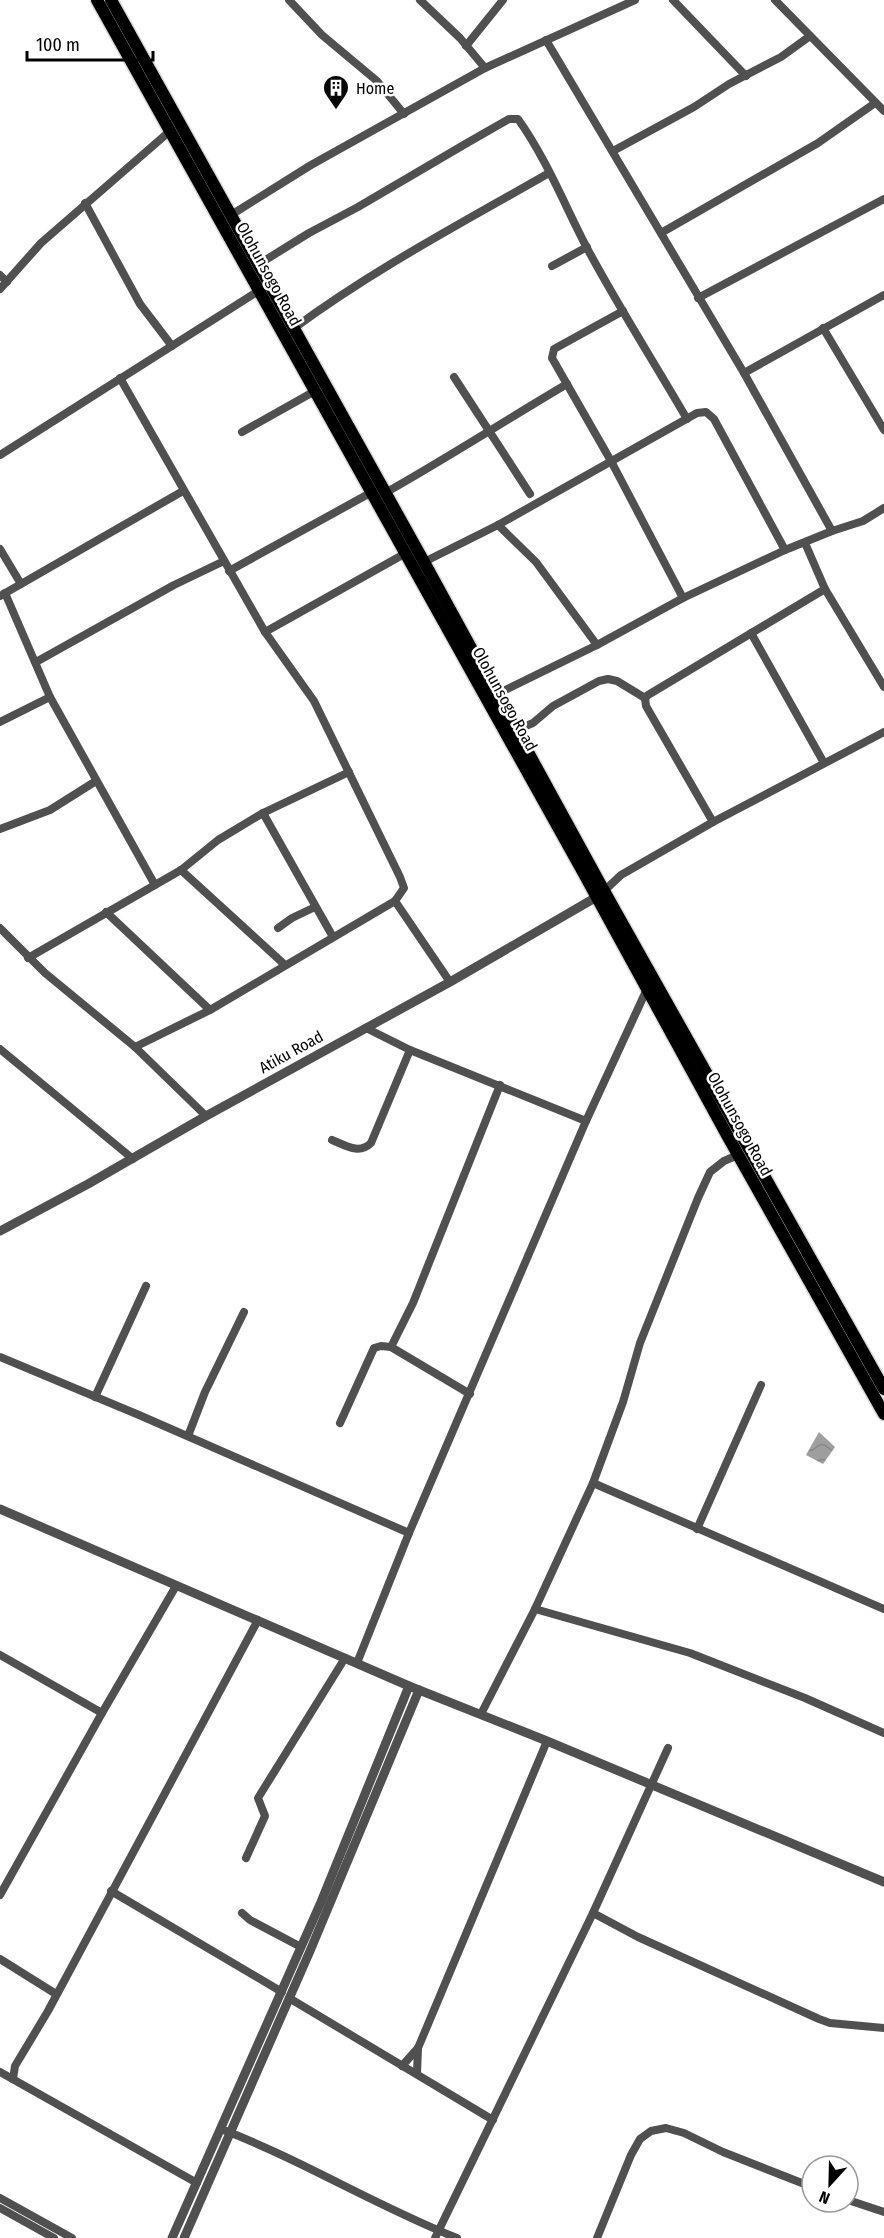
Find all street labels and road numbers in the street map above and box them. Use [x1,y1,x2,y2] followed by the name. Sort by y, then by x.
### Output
[233,219,305,329] street label: Olohunsogo Road
[469,644,541,754] street label: Olohunsogo Road
[256,1027,326,1077] street label: Atiku Road
[704,1069,776,1179] street label: Olohunsogo Road

